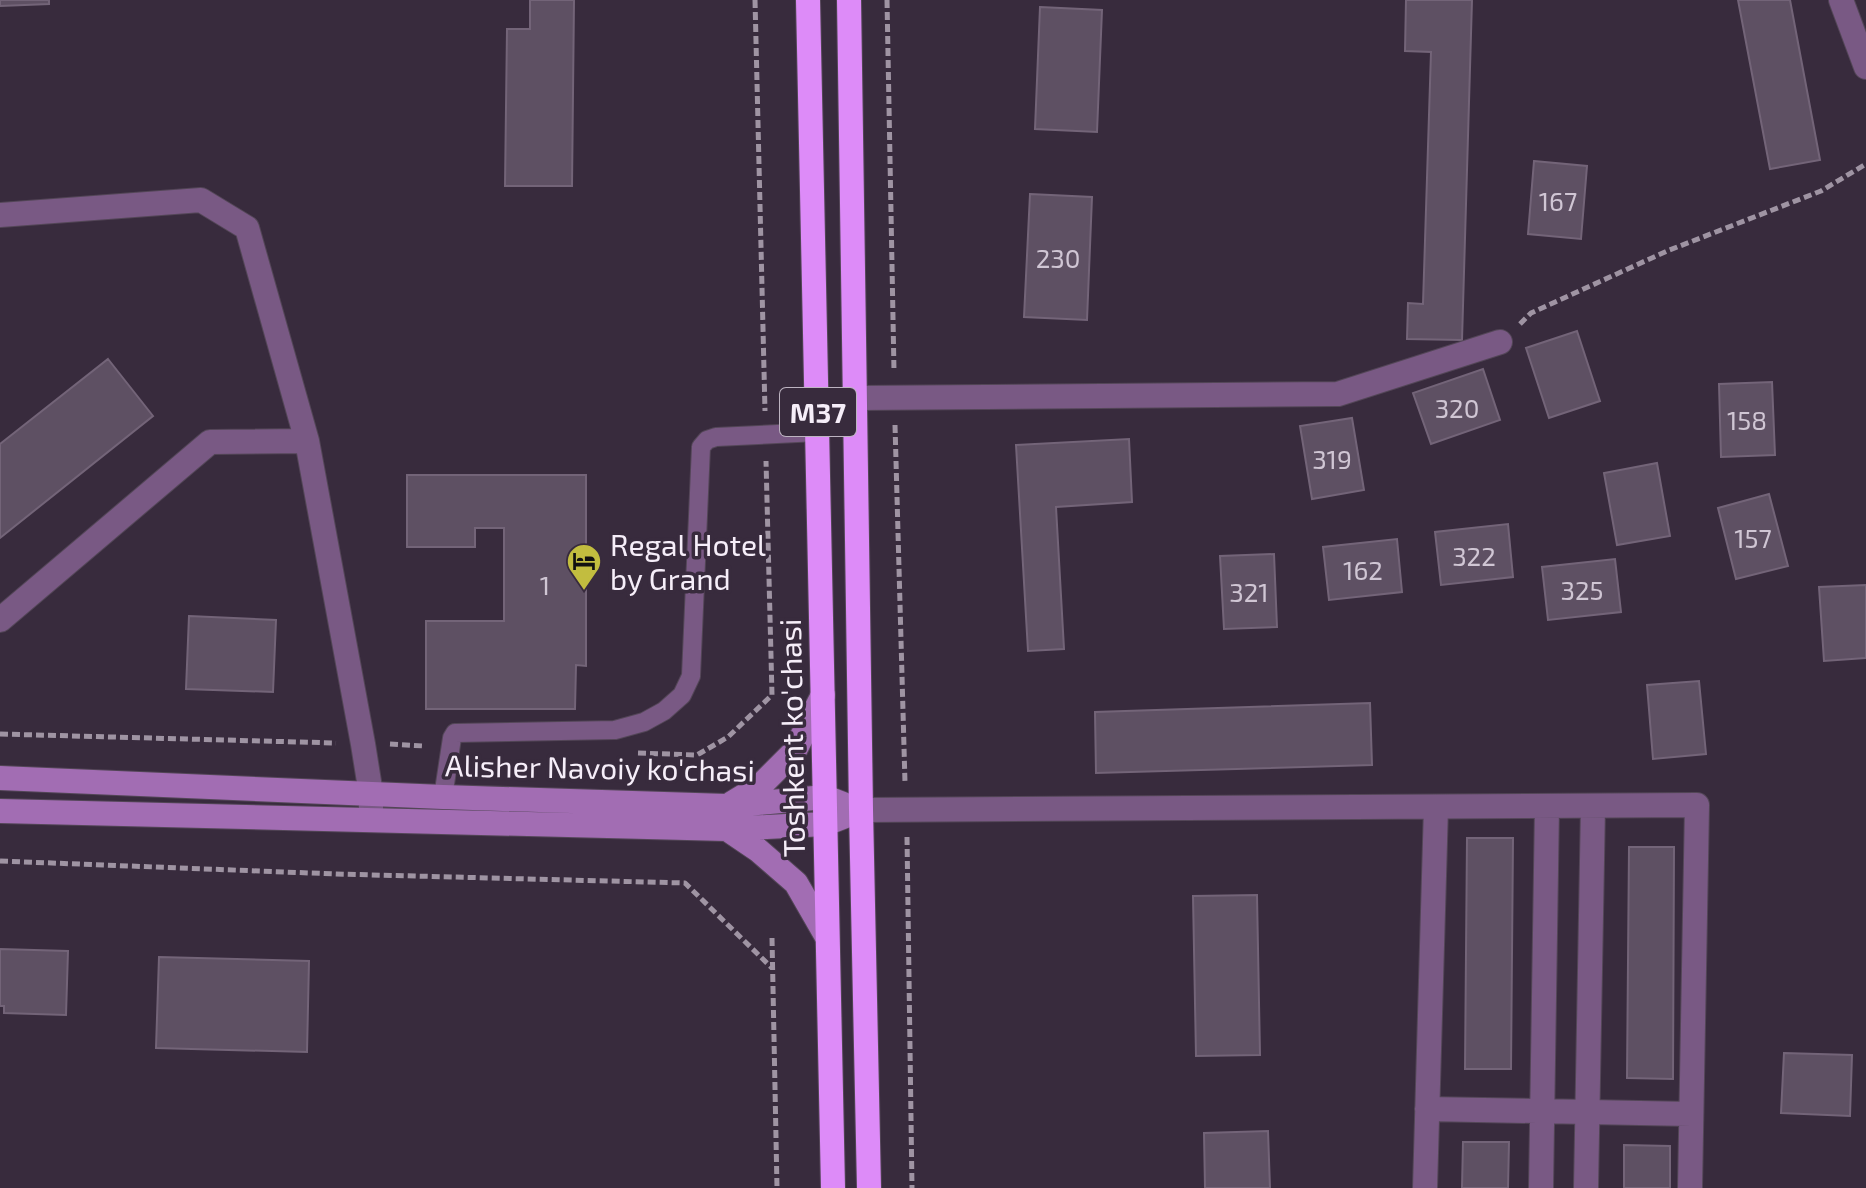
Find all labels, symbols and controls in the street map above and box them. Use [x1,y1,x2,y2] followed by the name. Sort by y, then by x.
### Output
[1539,185,1577,216] house number: 167
[1036,242,1080,273] house number: 230
[780,388,856,436] road number: M37
[1435,392,1479,423] house number: 320
[1727,404,1767,435] house number: 158
[1312,443,1352,474] house number: 319
[1734,522,1772,553] house number: 157
[610,526,766,596] place label: Regal Hotel by Grand
[1452,540,1496,571] house number: 322
[565,542,603,592] hotel icon: Regal Hotel by Grand
[1343,554,1383,585] house number: 162
[540,569,550,600] house number: 1
[1560,574,1604,605] house number: 325
[1229,576,1269,607] house number: 321
[771,618,811,858] street label: Toshkent ko'chasi
[445,746,755,788] street label: Alisher Navoiy ko'chasi

